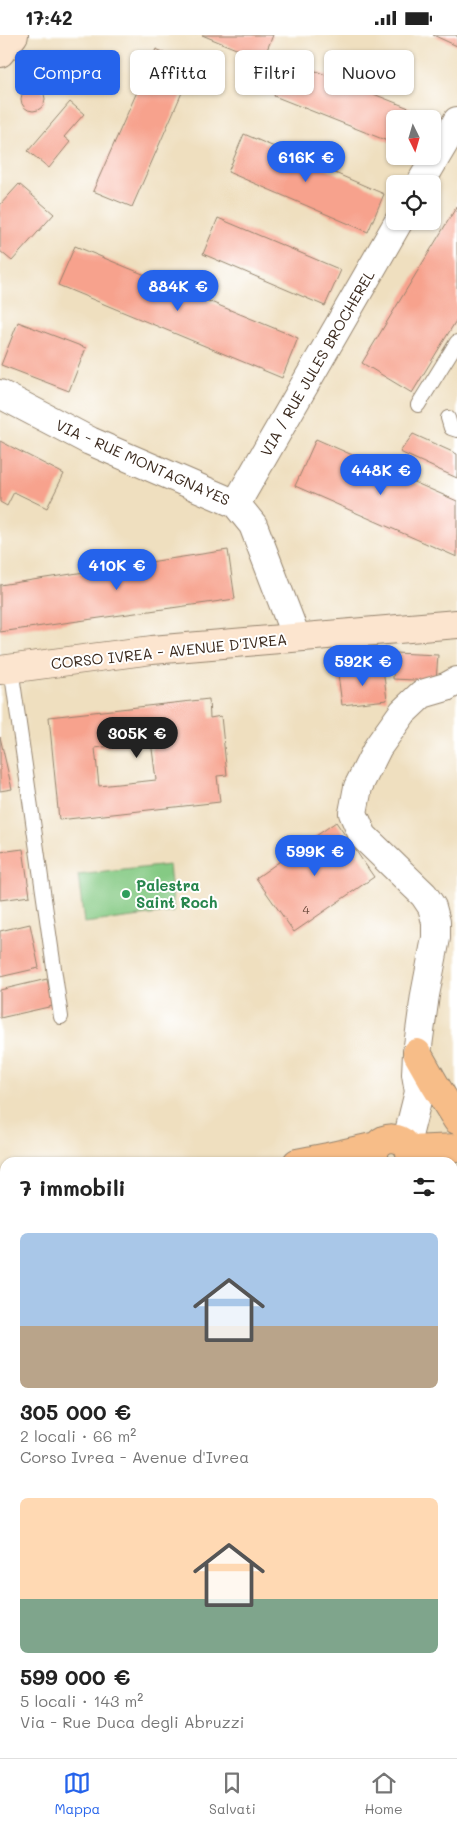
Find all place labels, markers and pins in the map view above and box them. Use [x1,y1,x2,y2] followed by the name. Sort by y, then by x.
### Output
[265,141,347,183] pin: 616K €
[137,269,219,312] pin: 884K €
[340,453,422,496] pin: 448K €
[76,549,158,591] pin: 410K €
[322,645,404,687] pin: 592K €
[96,717,178,759] pin: 305K €
[274,835,356,877] pin: 599K €
[136,875,218,912] place label: Palestra Saint Roch
[120,888,132,900] marker: Palestra Saint Roch

